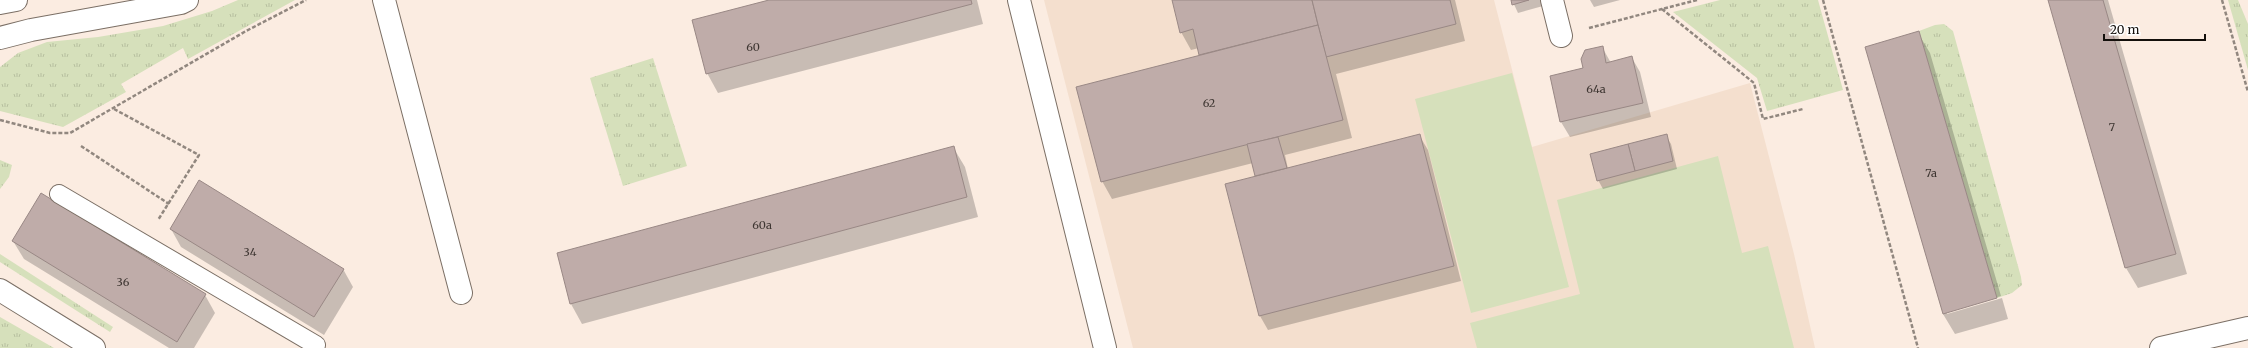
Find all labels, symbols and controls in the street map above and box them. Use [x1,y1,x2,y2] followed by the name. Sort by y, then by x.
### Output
[2104,16,2205,42] scale bar
[2110,22,2139,37] text: 20 m
[746,40,760,54] house number: 60
[1586,82,1606,96] house number: 64a
[1203,96,1215,110] house number: 62
[2109,120,2115,134] house number: 7
[1925,166,1937,180] house number: 7a
[752,218,772,232] house number: 60a
[244,245,257,259] house number: 34
[117,275,130,289] house number: 36

